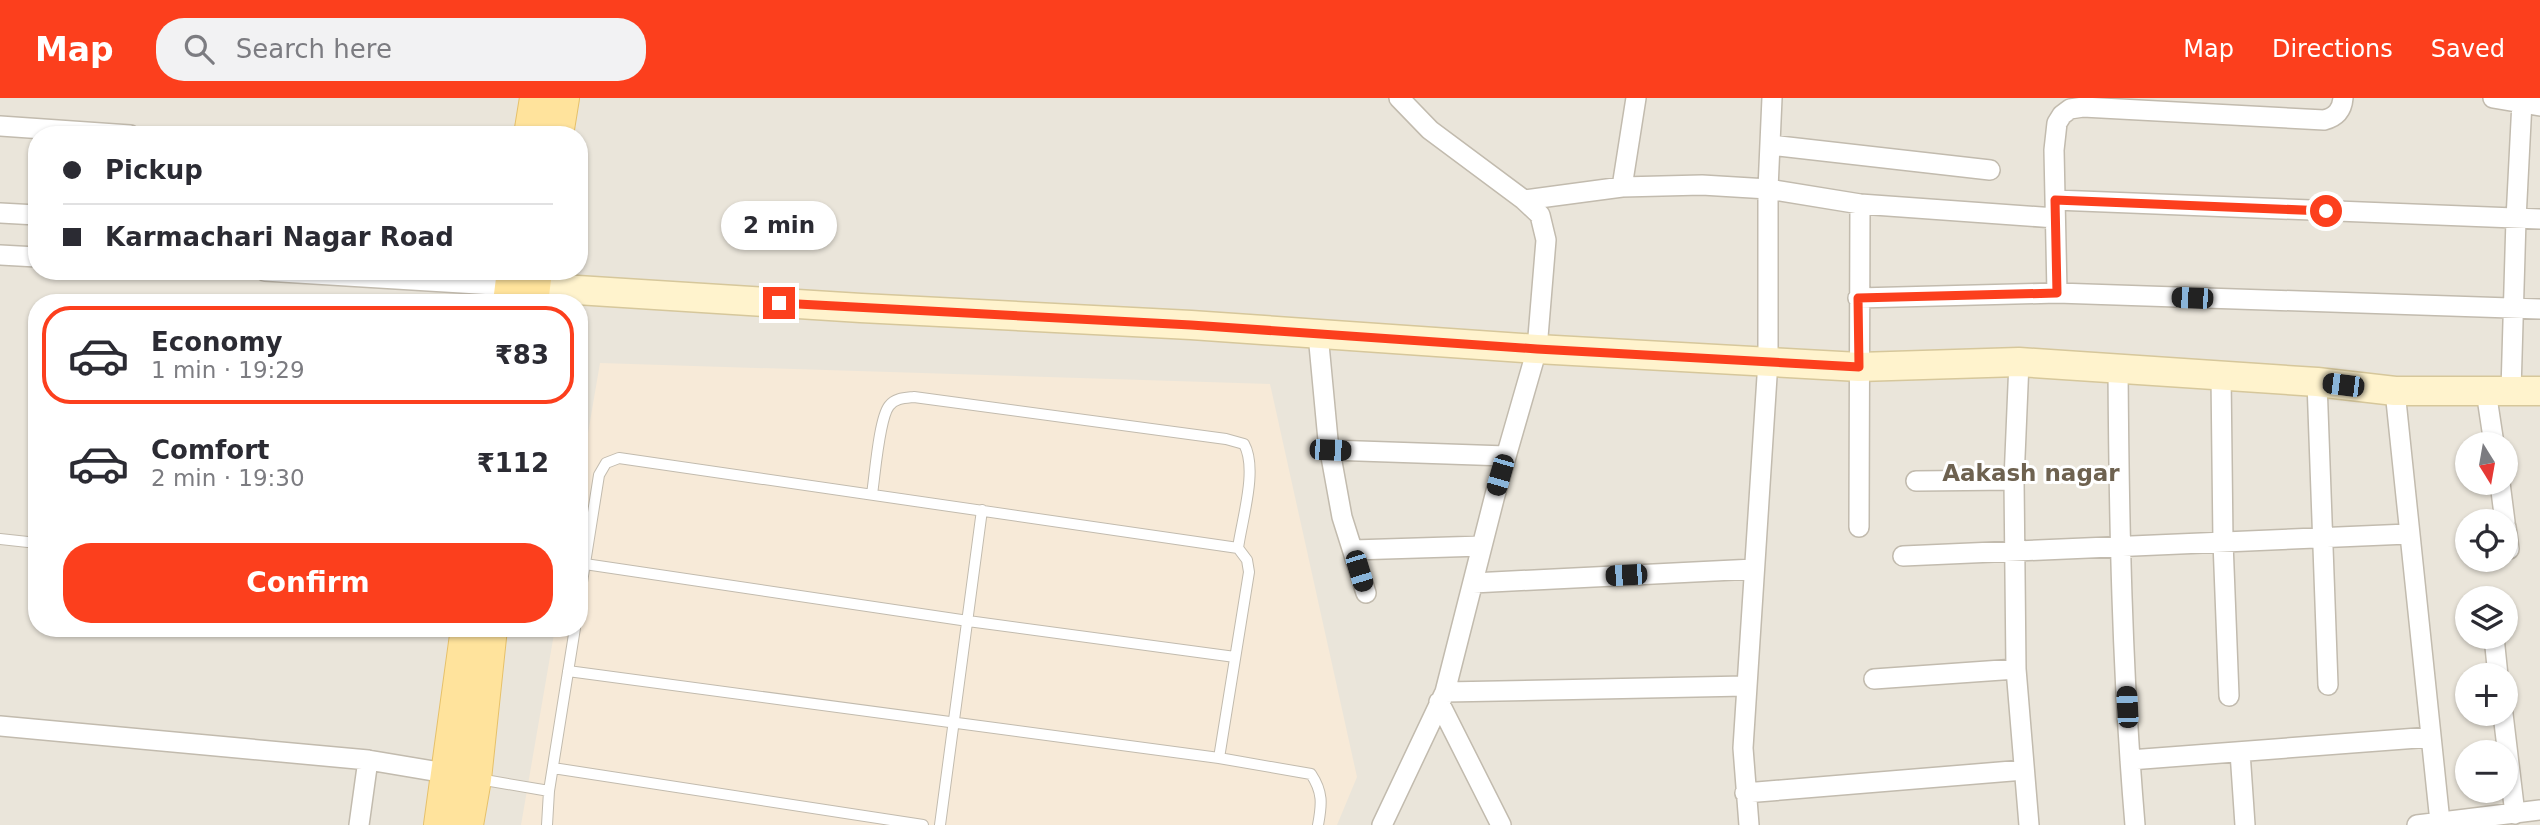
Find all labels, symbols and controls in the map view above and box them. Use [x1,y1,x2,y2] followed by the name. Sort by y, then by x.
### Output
[156,18,646,81] search box
[35,30,114,69] text: Map
[180,30,218,68] icon: search
[236,34,392,64] text: Search here
[2183,35,2234,63] text: Map
[2272,35,2393,63] text: Directions
[2431,35,2505,63] text: Saved
[105,155,203,185] text: Pickup
[2310,195,2342,227] route start
[721,202,837,250] callout: 2 min
[743,212,815,238] text: 2 min
[105,222,454,252] text: Karmachari Nagar Road
[763,287,795,319] route end
[2171,287,2214,309] car
[67,324,130,387] icon: car
[151,327,282,357] text: Economy
[495,340,549,370] text: ₹83
[151,357,305,383] text: 1 min · 19:29
[2321,372,2366,398] car
[67,432,130,495] icon: car
[2455,432,2518,495] north arrow
[2455,432,2518,803] map controls
[151,435,269,465] text: Comfort
[1309,439,1352,461] car
[477,448,549,478] text: ₹112
[1485,452,1516,498] car
[1942,460,2120,486] district label: Aakash nagar
[151,465,305,491] text: 2 min · 19:30
[2455,509,2518,572] button: locate
[63,543,553,623] button: Confirm
[1343,548,1376,594] car
[1605,563,1648,587] car
[2455,586,2518,649] button: layers
[2455,663,2518,726] button: +
[2116,685,2139,729] car
[2455,740,2518,803] button: −

